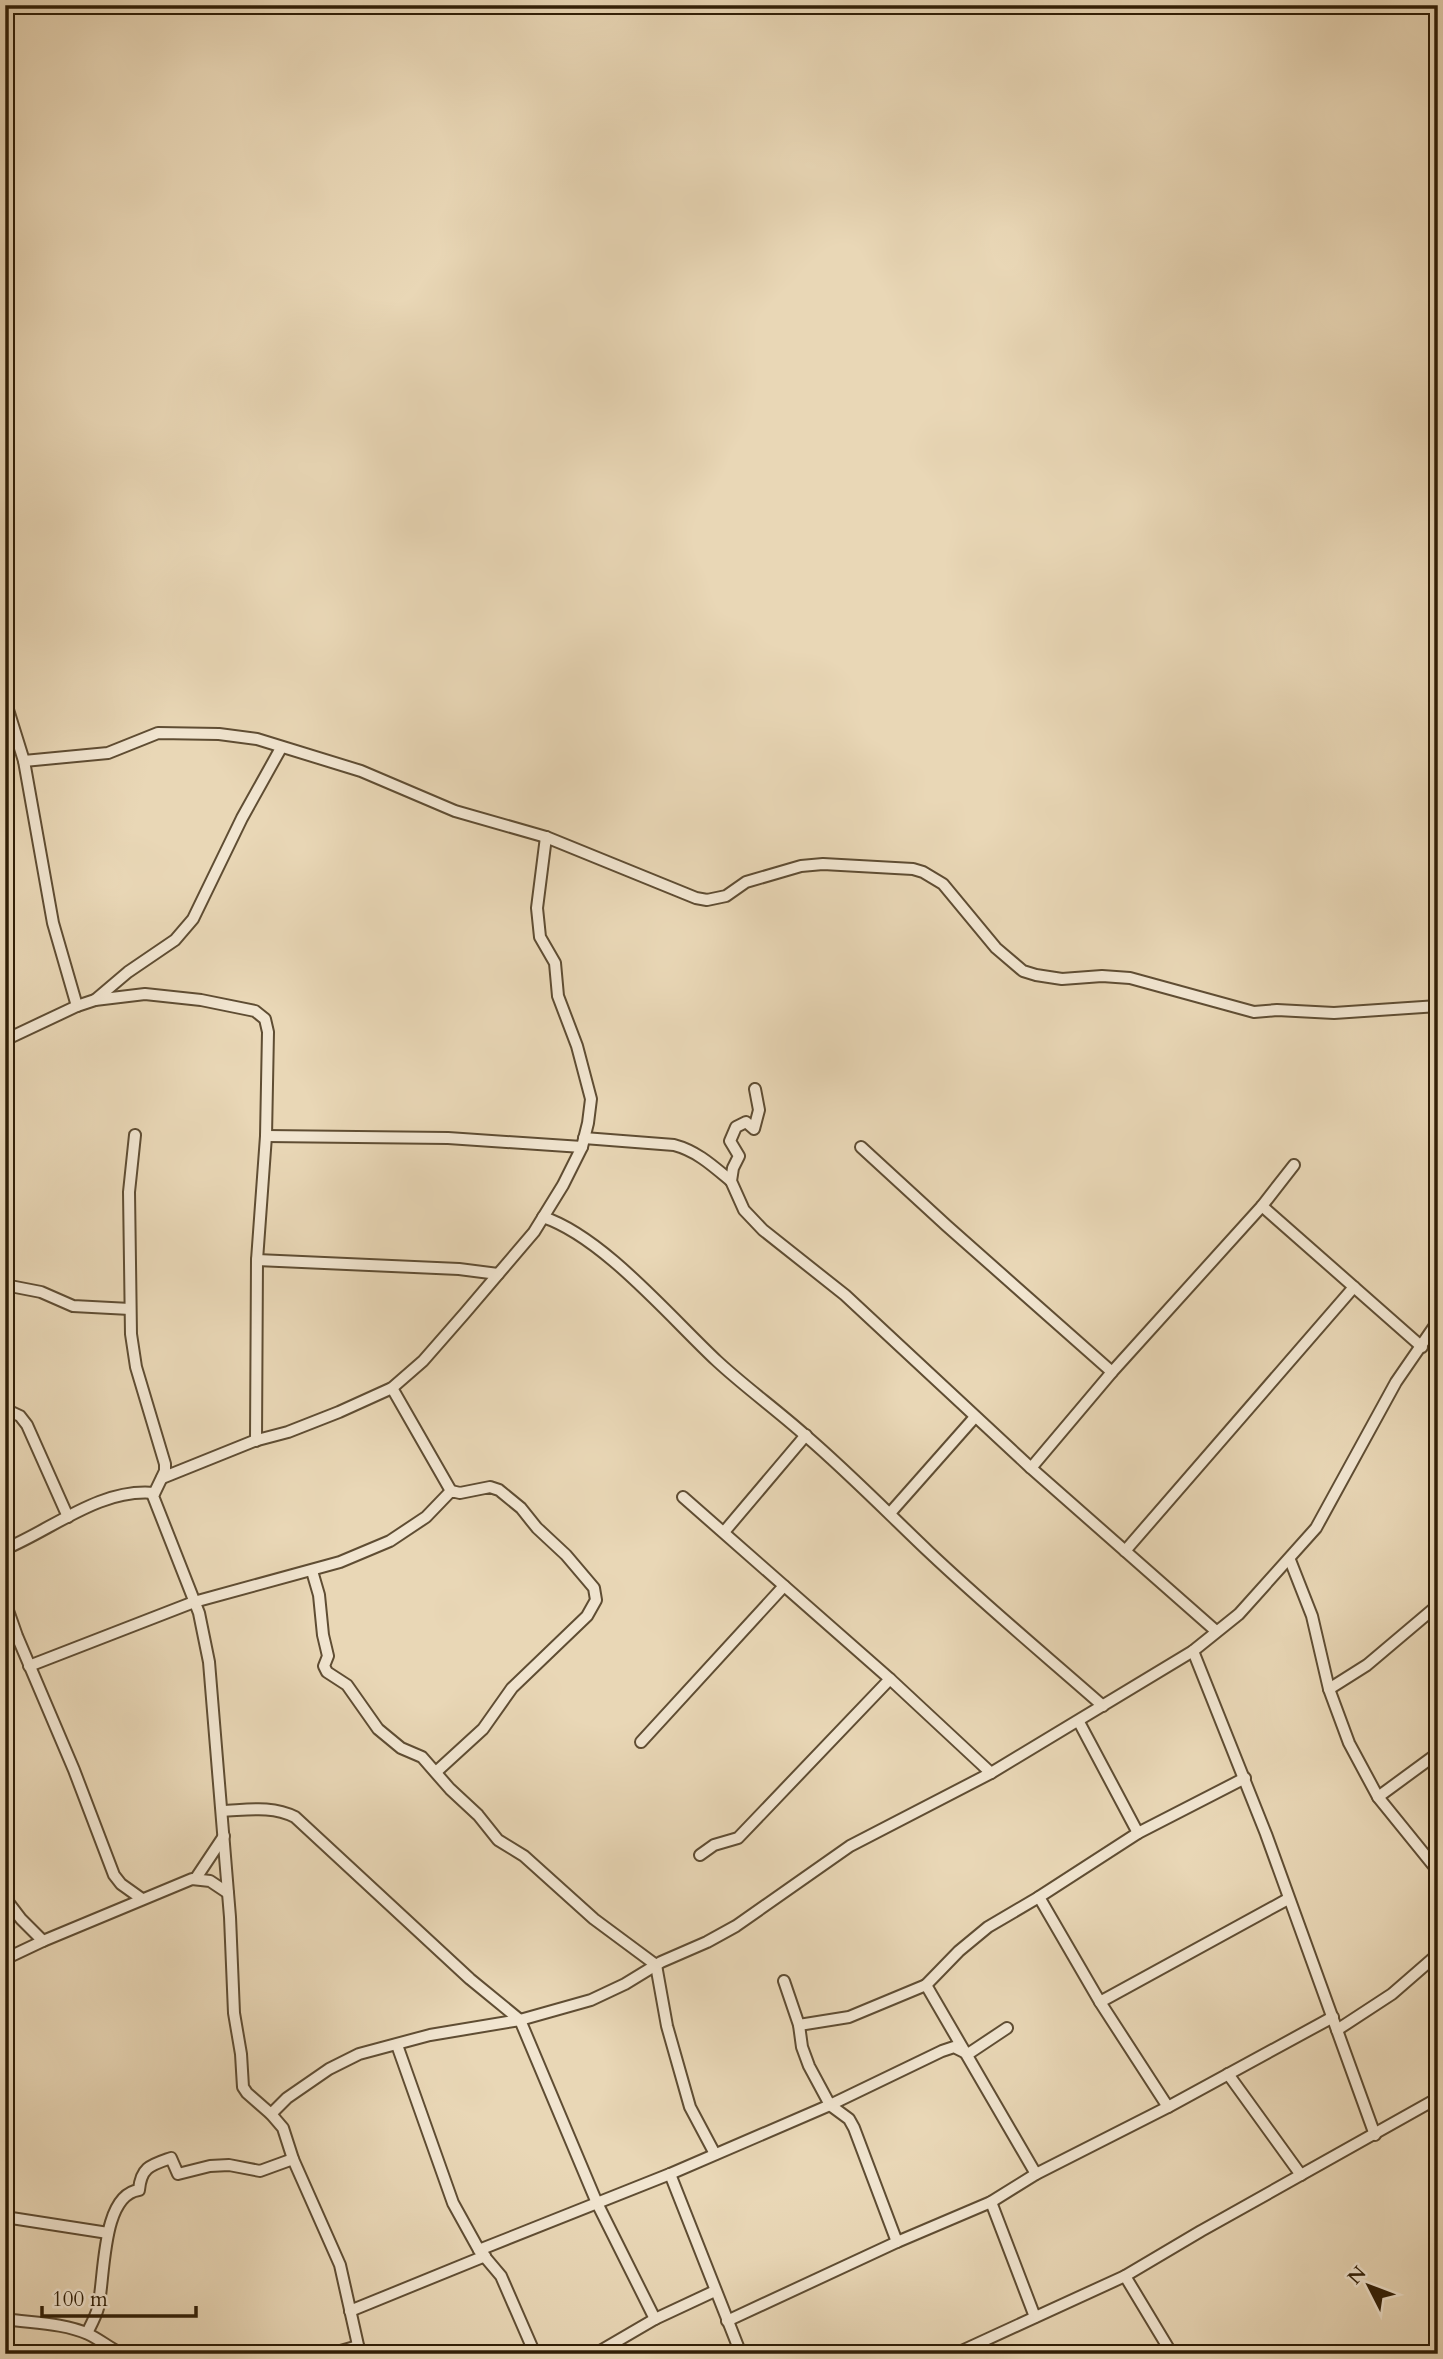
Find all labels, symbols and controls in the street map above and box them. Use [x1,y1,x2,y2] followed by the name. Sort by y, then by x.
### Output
[1334,2250,1404,2320] north arrow
[1342,2260,1373,2290] text: N
[42,2275,196,2319] scale bar
[52,2285,108,2314] text: 100 m

